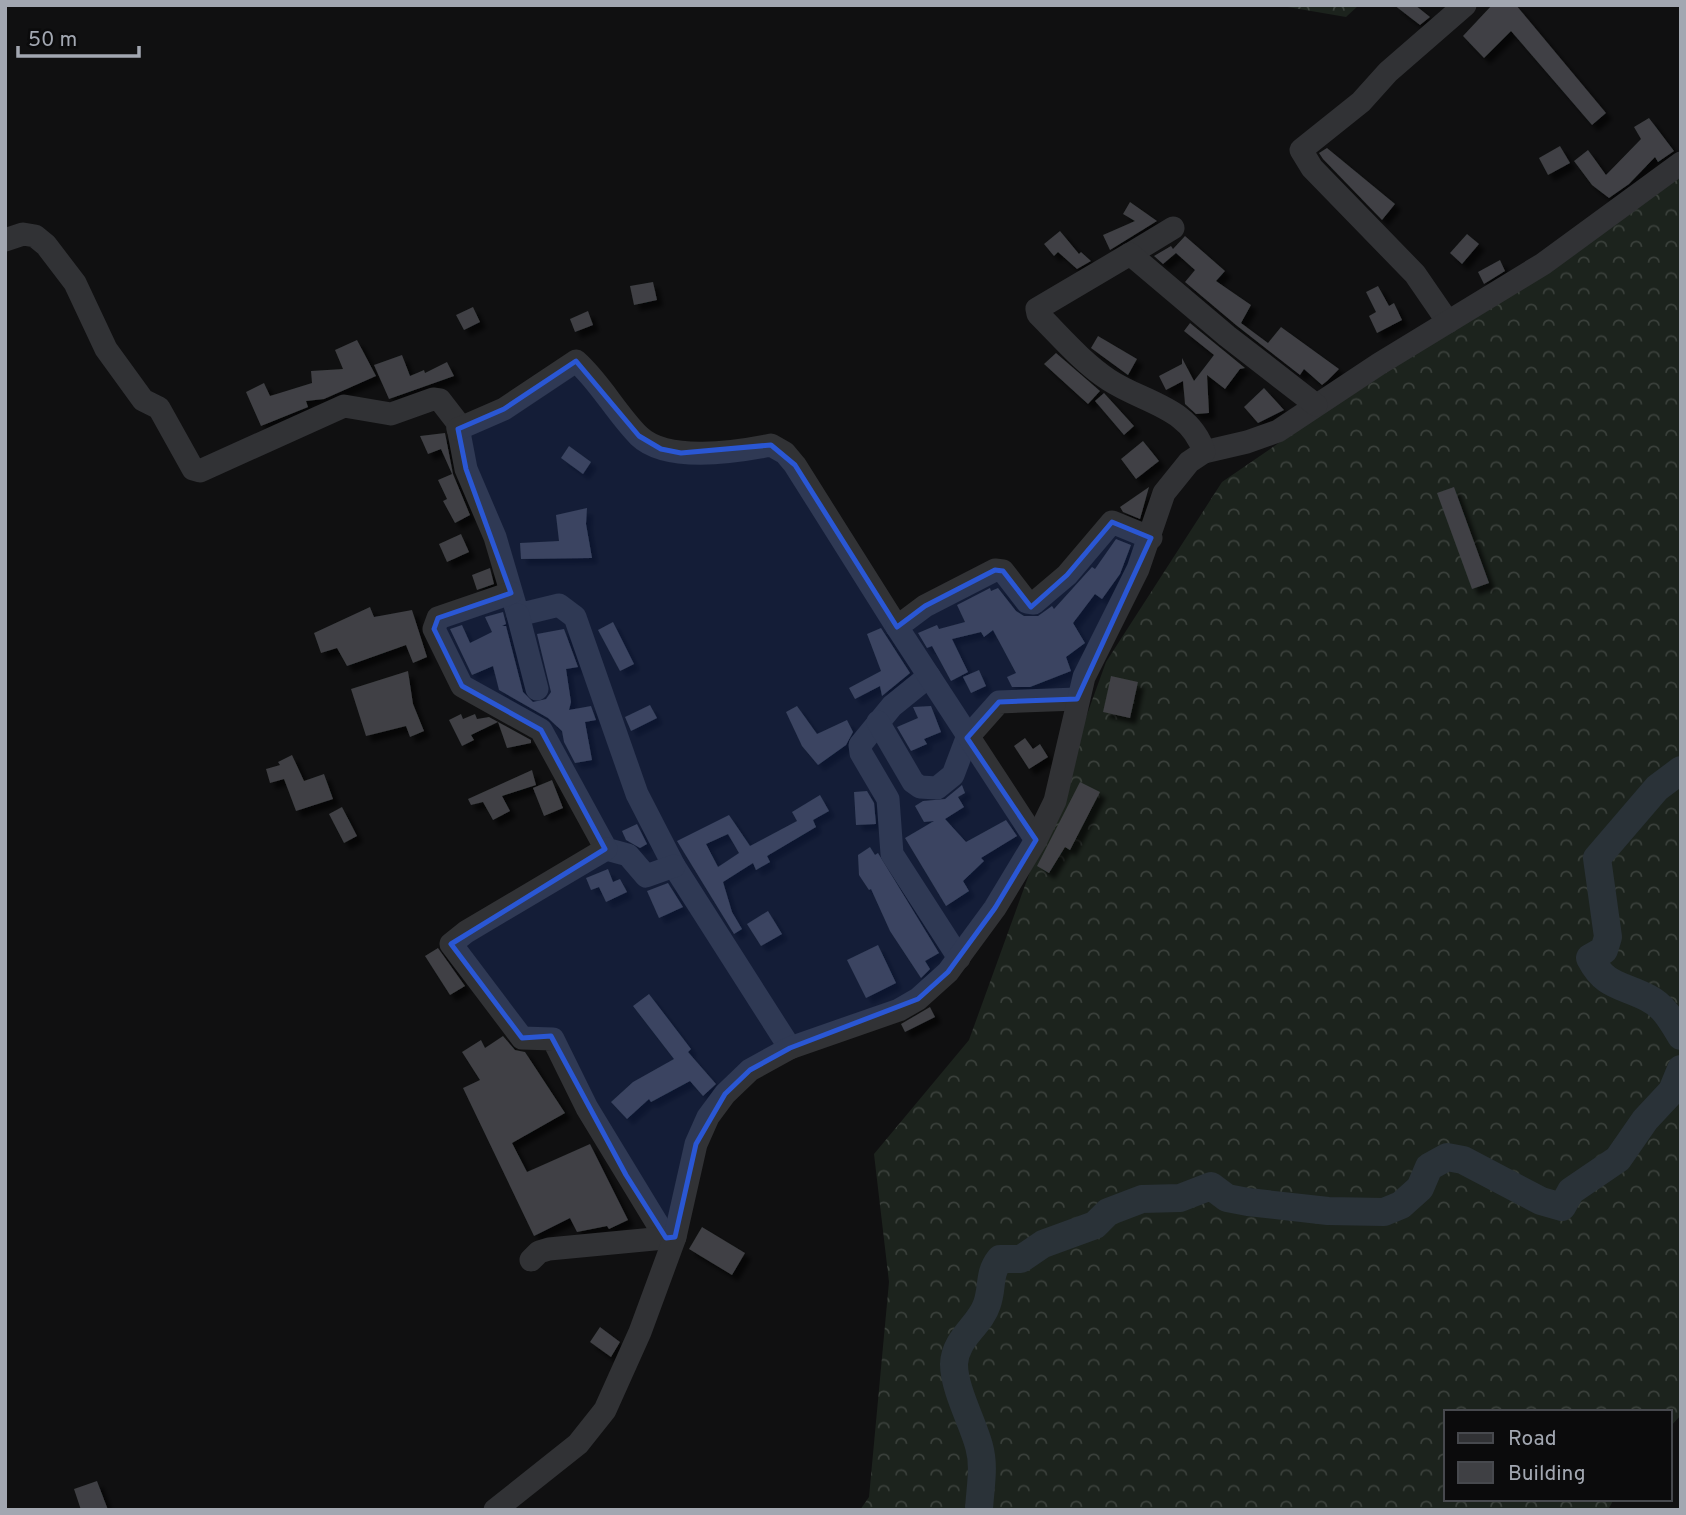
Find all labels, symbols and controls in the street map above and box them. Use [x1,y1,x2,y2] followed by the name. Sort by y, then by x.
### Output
[18,14,138,58] scale bar
[28,27,77,54] text: 50 m
[1444,1410,1672,1501] legend
[1508,1426,1557,1453] text: Road
[1508,1461,1586,1488] text: Building

